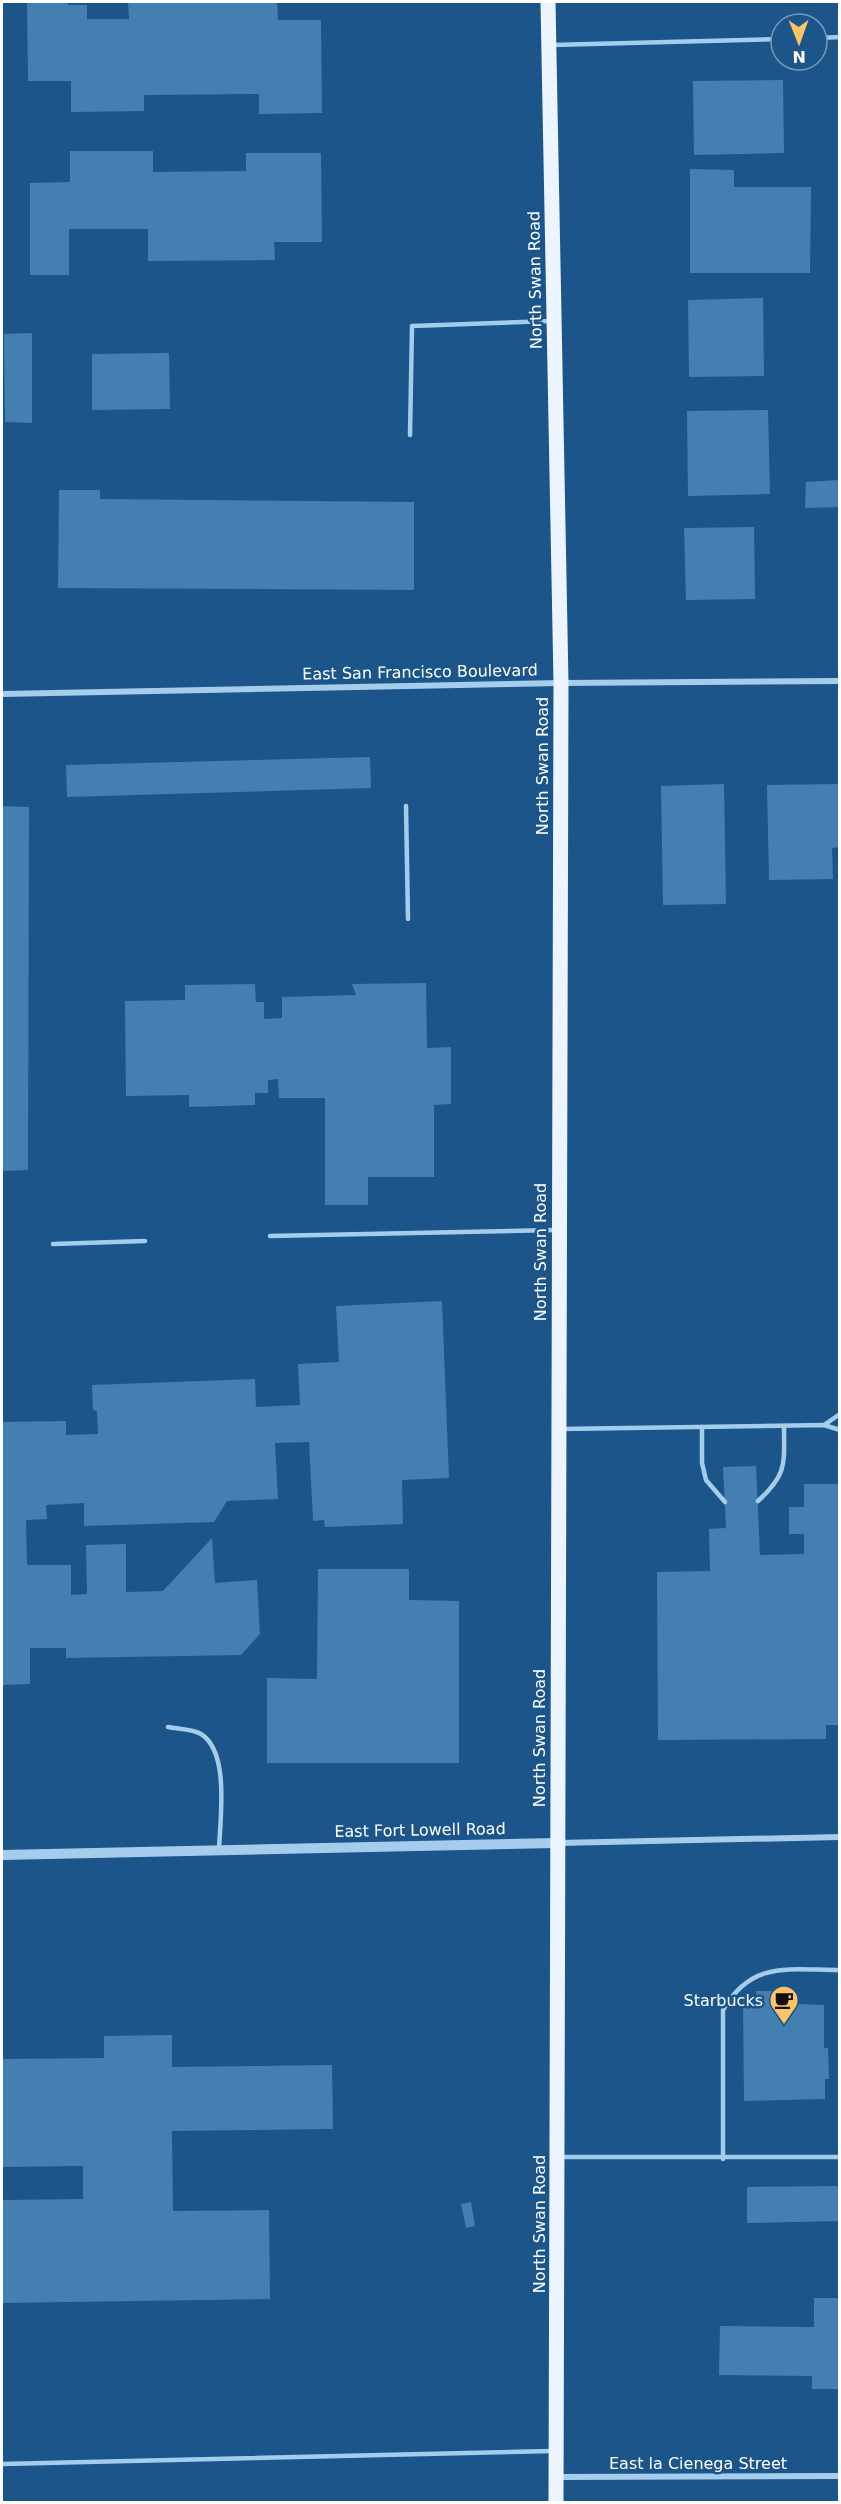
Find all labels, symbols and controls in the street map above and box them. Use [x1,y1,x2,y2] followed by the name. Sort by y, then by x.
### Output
[769,12,829,72] north arrow
[792,47,806,66] text: N
[524,211,546,349] street label: North Swan Road
[302,660,538,684] street label: East San Francisco Boulevard
[533,697,552,835] street label: North Swan Road
[531,1183,550,1321] street label: North Swan Road
[530,1669,549,1807] street label: North Swan Road
[334,1819,506,1841] street label: East Fort Lowell Road
[768,1984,800,2026] cafe icon: Starbucks
[683,1991,763,2010] place label: Starbucks
[530,2155,549,2293] street label: North Swan Road
[609,2454,787,2473] street label: East la Cienega Street

